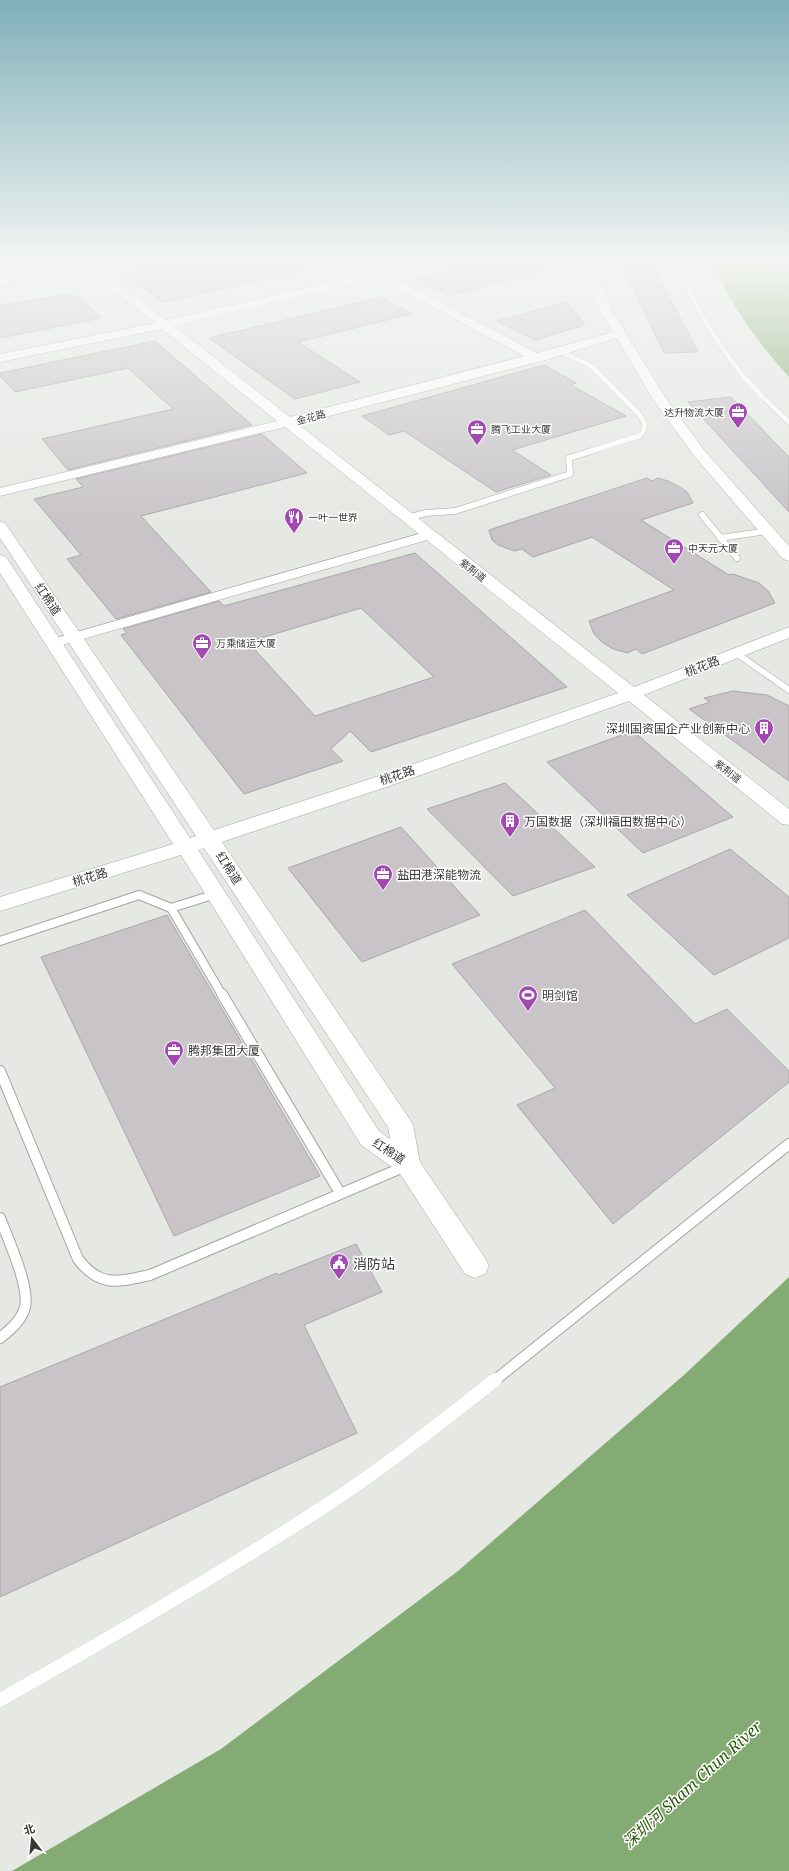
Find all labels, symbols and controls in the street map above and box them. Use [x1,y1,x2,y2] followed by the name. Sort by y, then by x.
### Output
[727,401,749,429] office icon: 达升物流大厦
[664,405,724,419] place label: 达升物流大厦
[295,406,327,428] street label: 金花路
[466,418,488,446] office icon: 腾飞工业大厦
[491,422,551,436] place label: 腾飞工业大厦
[283,506,305,534] restaurant icon: 一叶一世界
[308,510,358,524] place label: 一叶一世界
[663,537,685,565] office icon: 中天元大厦
[688,541,738,555] place label: 中天元大厦
[457,555,489,585] street label: 紫荆道
[31,579,65,619] street label: 红棉道
[191,632,213,660] office icon: 万乘储运大厦
[216,636,276,650] place label: 万乘储运大厦
[682,652,722,680] street label: 桃花路
[753,717,775,745] building icon: 深圳国资国企产业创新中心
[606,720,750,737] place label: 深圳国资国企产业创新中心
[712,756,744,786] street label: 紫荆道
[377,761,417,789] street label: 桃花路
[499,810,521,838] building icon: 万国数据（深圳福田数据中心）
[524,813,692,830] place label: 万国数据（深圳福田数据中心）
[212,848,246,888] street label: 红棉道
[372,863,394,891] office icon: 盐田港深能物流
[70,864,110,890] street label: 桃花路
[397,866,481,883] place label: 盐田港深能物流
[517,984,539,1012] sports icon: 明剑馆
[542,987,578,1004] place label: 明剑馆
[163,1039,185,1067] office icon: 腾邦集团大厦
[188,1042,260,1059] place label: 腾邦集团大厦
[369,1134,409,1168] street label: 红棉道
[328,1252,350,1280] public building icon: 消防站
[353,1254,395,1273] place label: 消防站
[618,1715,767,1853] water label: 深圳河 Sham Chun River
[12,1819,52,1859] north arrow
[22,1820,36,1838] text: 北

